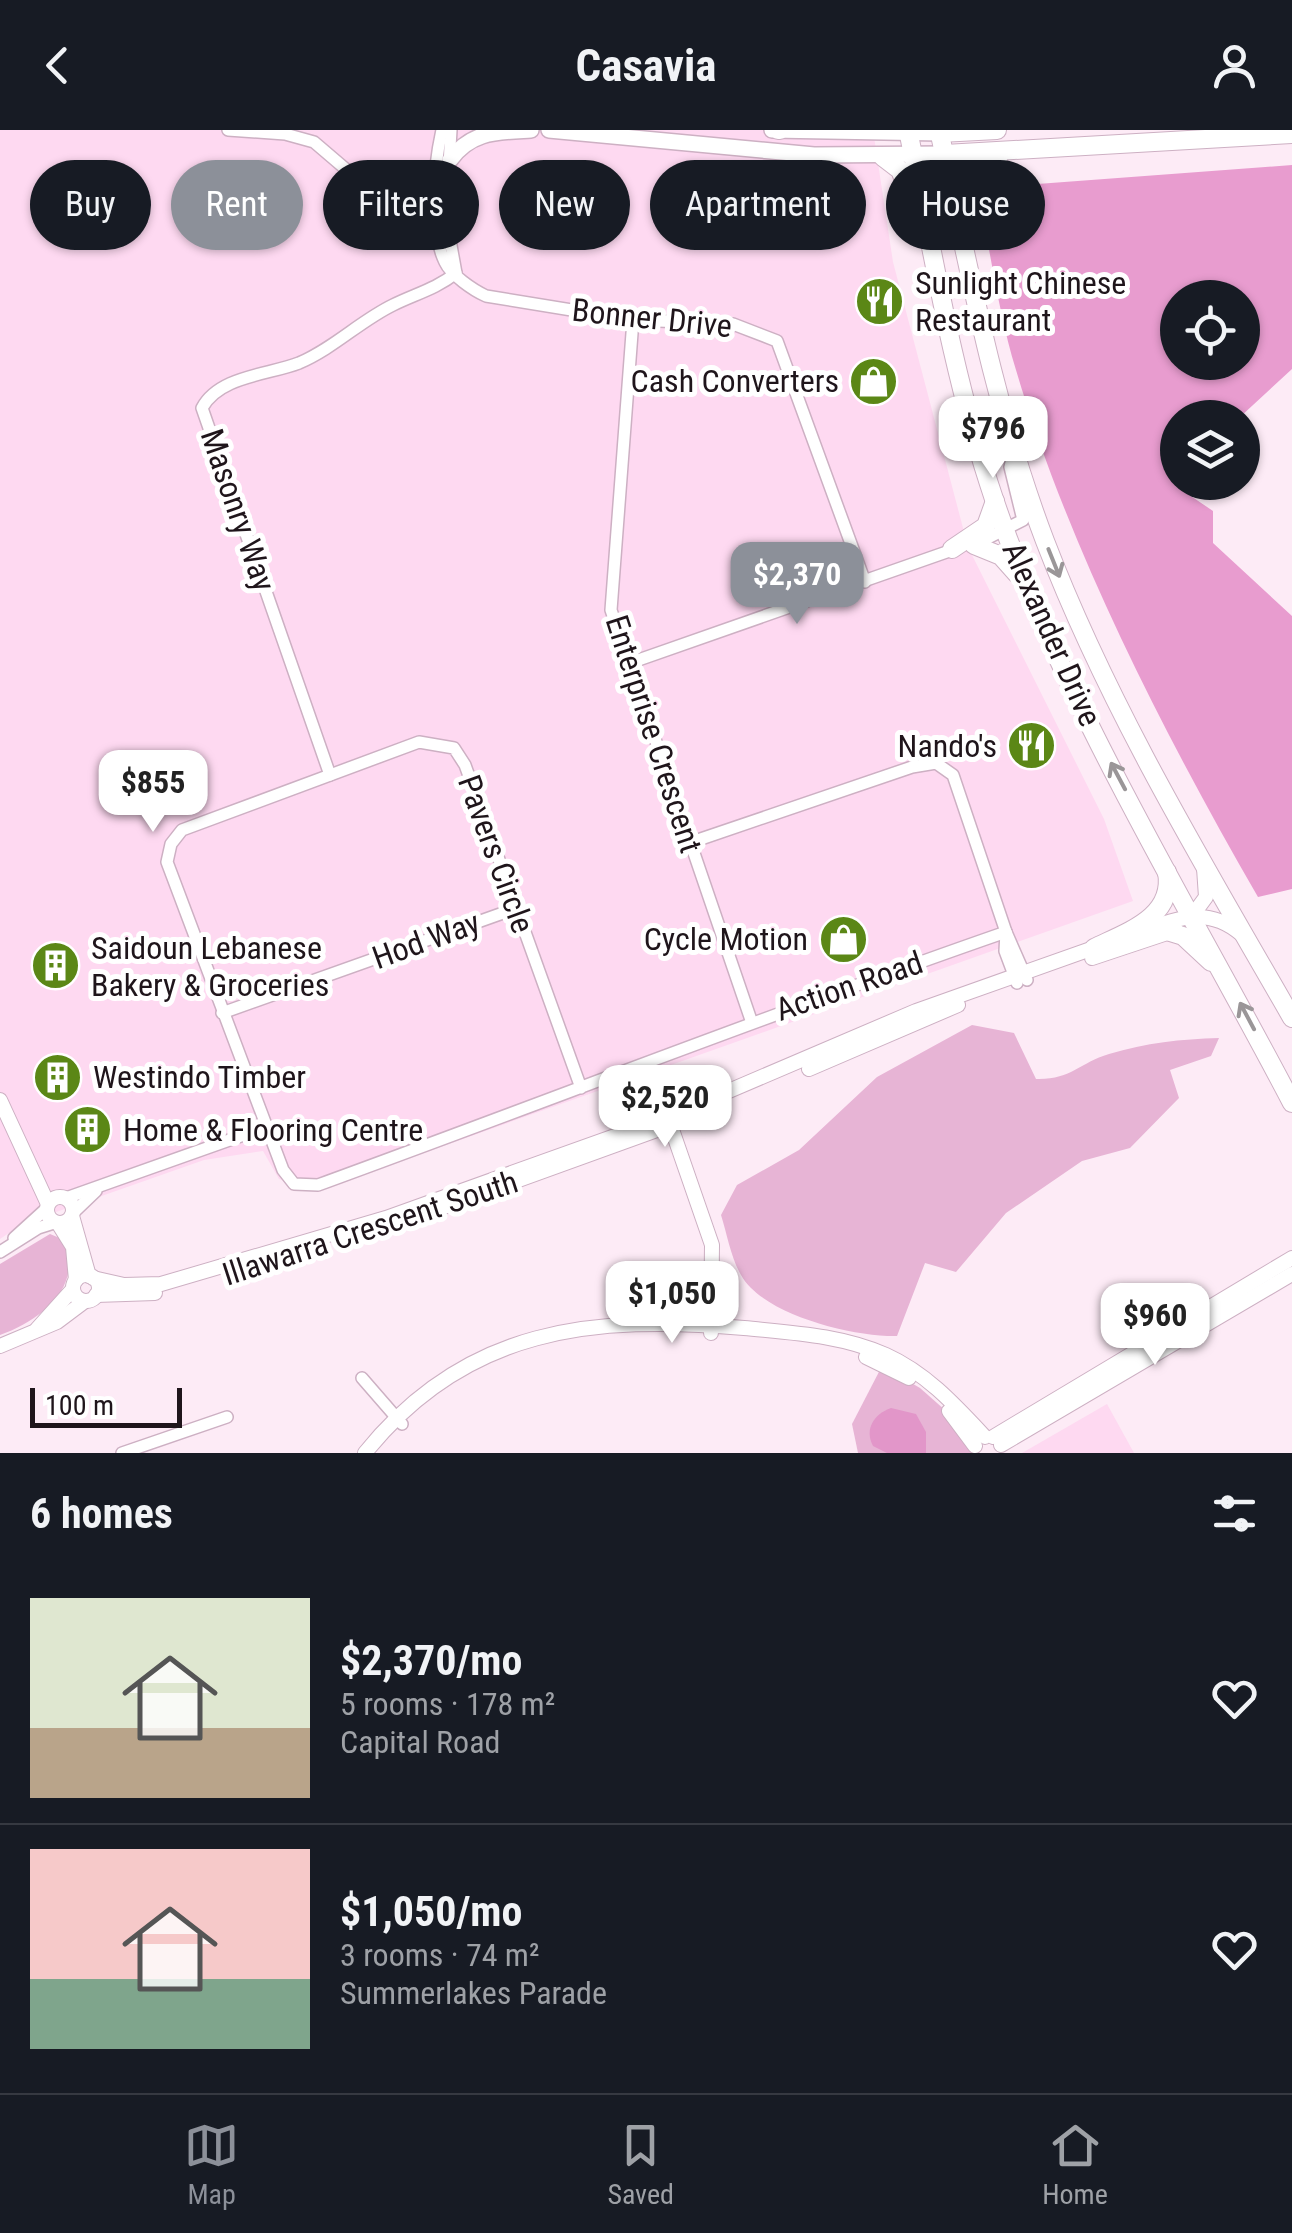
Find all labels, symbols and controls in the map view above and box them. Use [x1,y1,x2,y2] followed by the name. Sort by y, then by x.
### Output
[30,38,85,93] icon: back
[1207,38,1262,93] icon: person
[576,39,716,92] text: Casavia
[30,160,151,250] chip: Buy
[171,160,303,250] chip: Rent
[323,160,479,250] chip: Filters
[499,160,630,250] chip: New
[650,160,866,250] chip: Apartment
[886,160,1045,250] chip: House
[915,264,1126,339] place label: Sunlight Chinese Restaurant
[854,275,906,327] restaurant icon: Sunlight Chinese Restaurant
[1160,280,1260,500] map controls
[1160,280,1260,380] button: locate
[570,291,734,345] street label: Bonner Drive
[848,355,900,407] shop icon: Cash Converters
[631,362,839,400] place label: Cash Converters
[934,396,1052,481] pin: $796
[1160,400,1260,500] button: layers
[961,409,1025,447] text: $796
[193,424,283,596] street label: Masonry Way
[994,536,1110,732] street label: Alexander Drive
[716,542,878,627] pin: $2,370
[1046,547,1064,578] one-way arrow
[753,555,841,593] text: $2,370
[598,610,710,858] street label: Enterprise Crescent
[1006,720,1058,772] restaurant icon: Nando's
[898,727,997,765] place label: Nando's
[94,750,212,835] pin: $855
[1108,761,1128,791] one-way arrow
[121,763,185,801] text: $855
[450,770,542,938] street label: Pavers Circle
[367,903,485,977] street label: Hod Way
[817,913,869,965] shop icon: Cycle Motion
[644,920,808,958] place label: Cycle Motion
[91,929,329,1004] place label: Saidoun Lebanese Bakery & Groceries
[30,940,82,992] building icon: Saidoun Lebanese Bakery & Groceries
[770,943,928,1029] street label: Action Road
[1237,1002,1256,1032] one-way arrow
[32,1051,84,1103] building icon: Westindo Timber
[93,1058,306,1096] place label: Westindo Timber
[584,1065,746,1150] pin: $2,520
[621,1078,709,1116] text: $2,520
[62,1104,114,1156] building icon: Home & Flooring Centre
[123,1111,423,1149] place label: Home & Flooring Centre
[218,1162,522,1294] street label: Illawarra Crescent South
[591,1261,753,1346] pin: $1,050
[628,1274,716,1312] text: $1,050
[1096,1283,1214,1368] pin: $960
[1123,1296,1187,1334] text: $960
[30,1383,182,1428] scale bar
[45,1389,114,1422] text: 100 m
[1207,1486,1262,1541] icon: filters
[30,1489,173,1538] text: 6 homes
[340,1636,522,1685] text: $2,370/mo
[110,1638,230,1758] icon: home
[1207,1671,1262,1726] icon: heart
[340,1685,555,1723] text: 5 rooms · 178 m²
[340,1723,500,1761] text: Capital Road
[340,1887,522,1936] text: $1,050/mo
[110,1889,230,2009] icon: home
[1207,1922,1262,1977] icon: heart
[340,1936,539,1974] text: 3 rooms · 74 m²
[340,1974,607,2012] text: Summerlakes Parade
[184,2118,239,2211] tab: Map
[607,2118,674,2211] tab: Saved
[1042,2118,1108,2211] tab: Home

